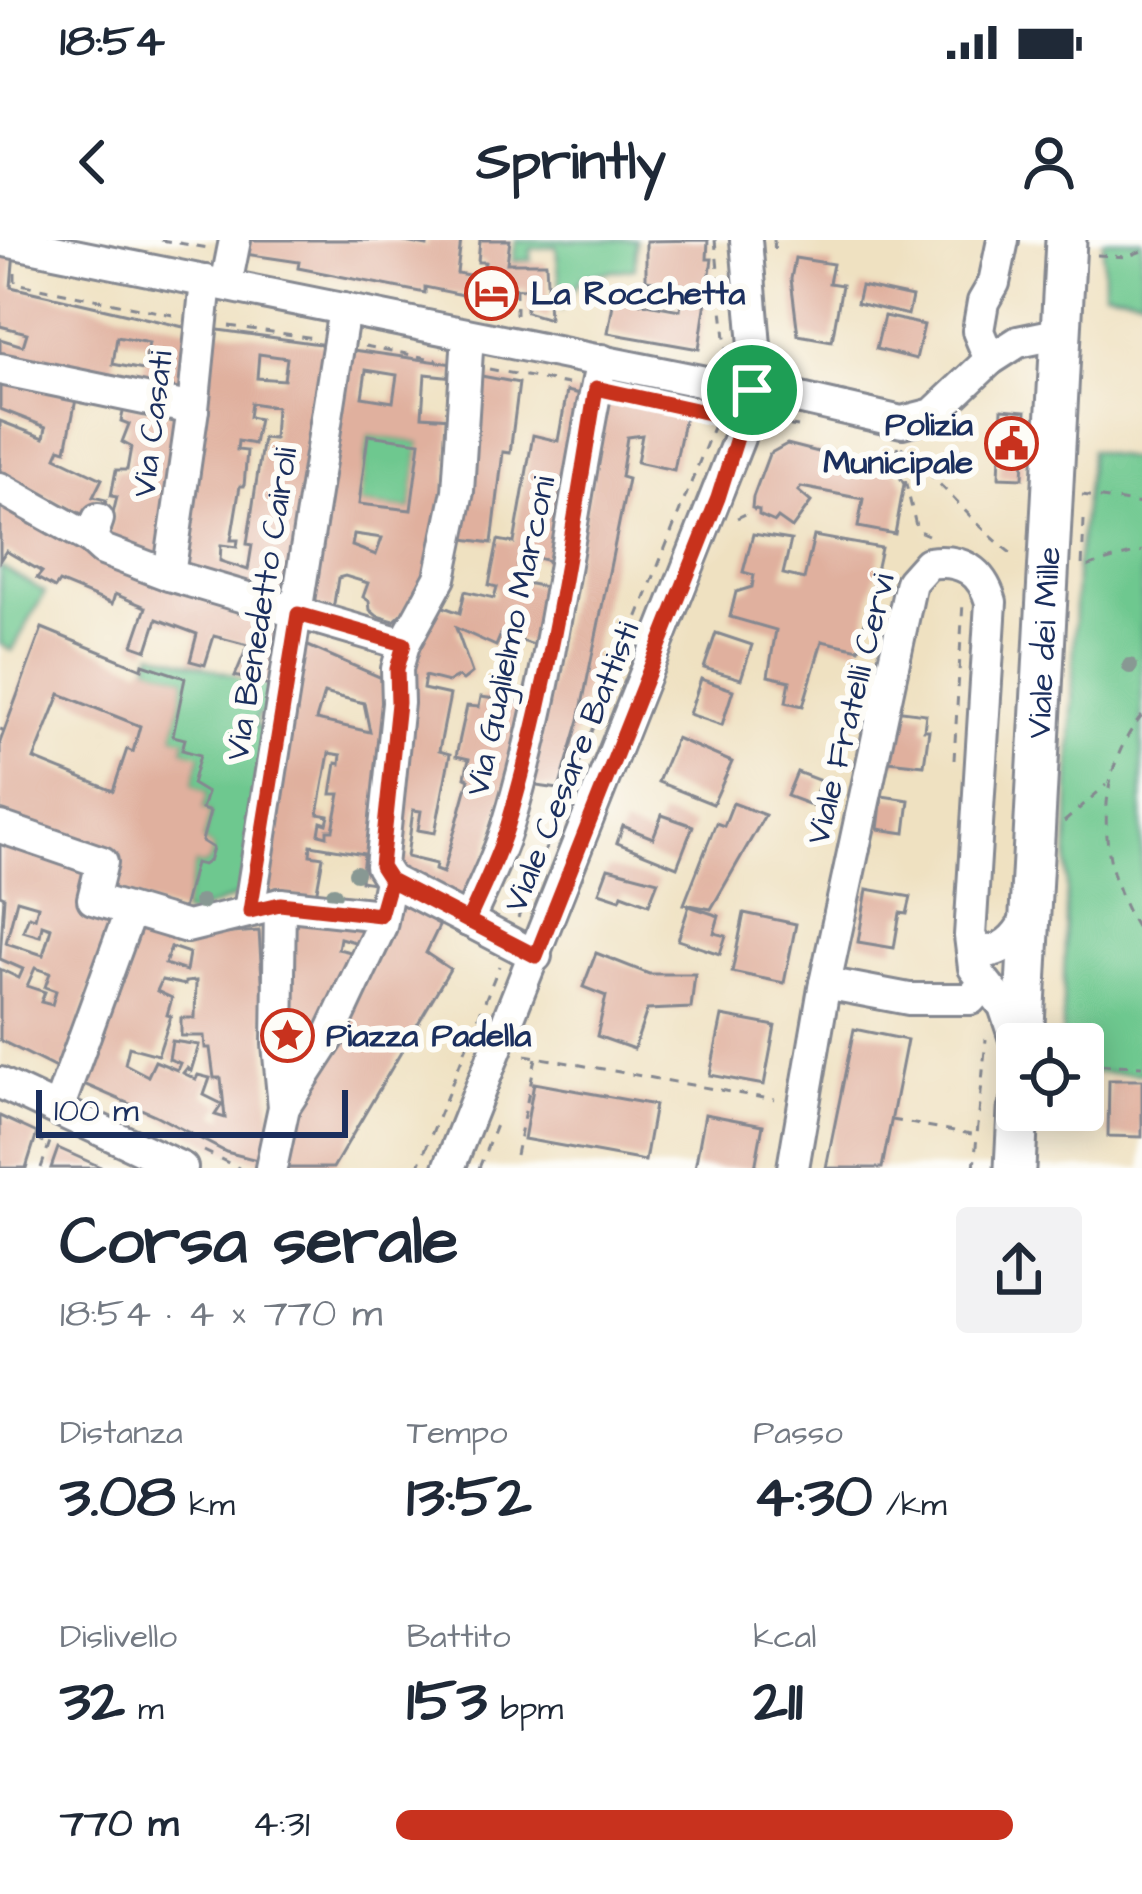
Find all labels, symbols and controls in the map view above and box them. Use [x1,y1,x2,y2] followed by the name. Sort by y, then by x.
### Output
[60,11,165,73] text: 18:54
[476,125,666,200] text: Sprintly
[60,129,126,195] icon: back
[1016,129,1082,195] icon: person
[464,266,520,322] hotel icon: La Rocchetta
[531,271,746,317] place label: La Rocchetta
[701,339,803,441] pin
[121,348,185,500] street label: Via Casati
[719,357,785,423] icon: arrive
[823,402,973,486] place label: Polizia Municipale
[984,416,1040,472] public building icon: Polizia Municipale
[215,444,309,764] street label: Via Benedetto Cairoli
[455,472,569,801] street label: Via Guglielmo Marconi
[1016,545,1073,740] street label: Viale dei Mille
[795,569,907,849] street label: Viale Fratelli Cervi
[493,615,651,919] street label: Viale Cesare Battisti
[259,1008,315,1064] place icon: Piazza Padella
[326,1013,531,1059] place label: Piazza Padella
[996,1023,1104,1131] map controls
[996,1023,1104,1131] button: locate
[36,1084,348,1137] scale bar
[54,1088,139,1134] text: 100 m
[60,1197,458,1289] text: Corsa serale
[956,1207,1082,1333] button: share
[60,1288,382,1342] text: 18:54 · 4 × 770 m
[60,1410,183,1456] text: Distanza
[407,1410,508,1456] text: Tempo
[753,1410,843,1456] text: Passo
[60,1456,176,1539] text: 3.08
[407,1456,532,1539] text: 13:52
[753,1456,873,1539] text: 4:30
[176,1482,235,1528] text: km
[873,1482,947,1528] text: /km
[60,1614,177,1660] text: Dislivello
[407,1614,511,1660] text: Battito
[753,1614,816,1660] text: kcal
[60,1660,125,1743] text: 32
[407,1660,487,1743] text: 153
[753,1660,803,1743] text: 211
[125,1686,164,1732] text: m
[487,1686,563,1732] text: bpm
[60,1798,179,1852] text: 770 m
[252,1798,310,1852] text: 4:31

